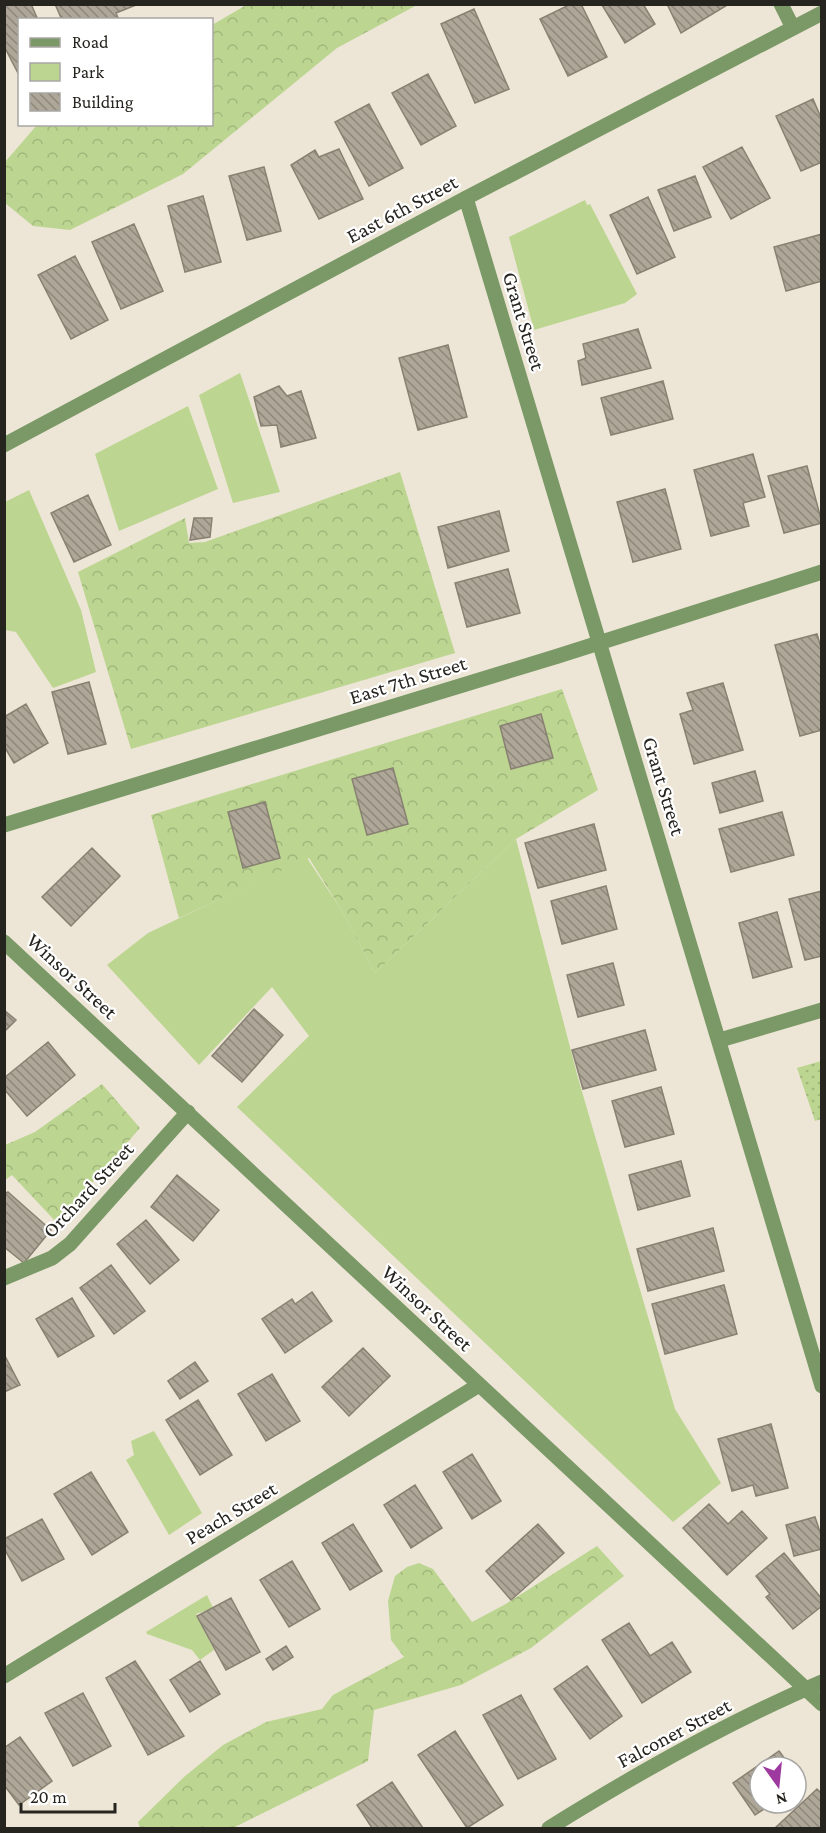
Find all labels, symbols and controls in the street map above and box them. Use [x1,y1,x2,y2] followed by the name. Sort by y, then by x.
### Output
[18,18,213,126] legend
[72,32,109,52] text: Road
[72,62,104,82] text: Park
[72,92,134,112] text: Building
[342,169,462,248] street label: East 6th Street
[498,269,551,374] street label: Grant Street
[347,651,470,709] street label: East 7th Street
[638,734,691,839] street label: Grant Street
[22,928,123,1025] street label: Winsor Street
[38,1136,139,1243] street label: Orchard Street
[377,1260,478,1357] street label: Winsor Street
[181,1476,282,1550] street label: Peach Street
[613,1693,736,1773] street label: Falconer Street
[748,1755,808,1815] north arrow
[21,1776,116,1814] scale bar
[30,1787,67,1807] text: 20 m
[774,1789,789,1809] text: N

